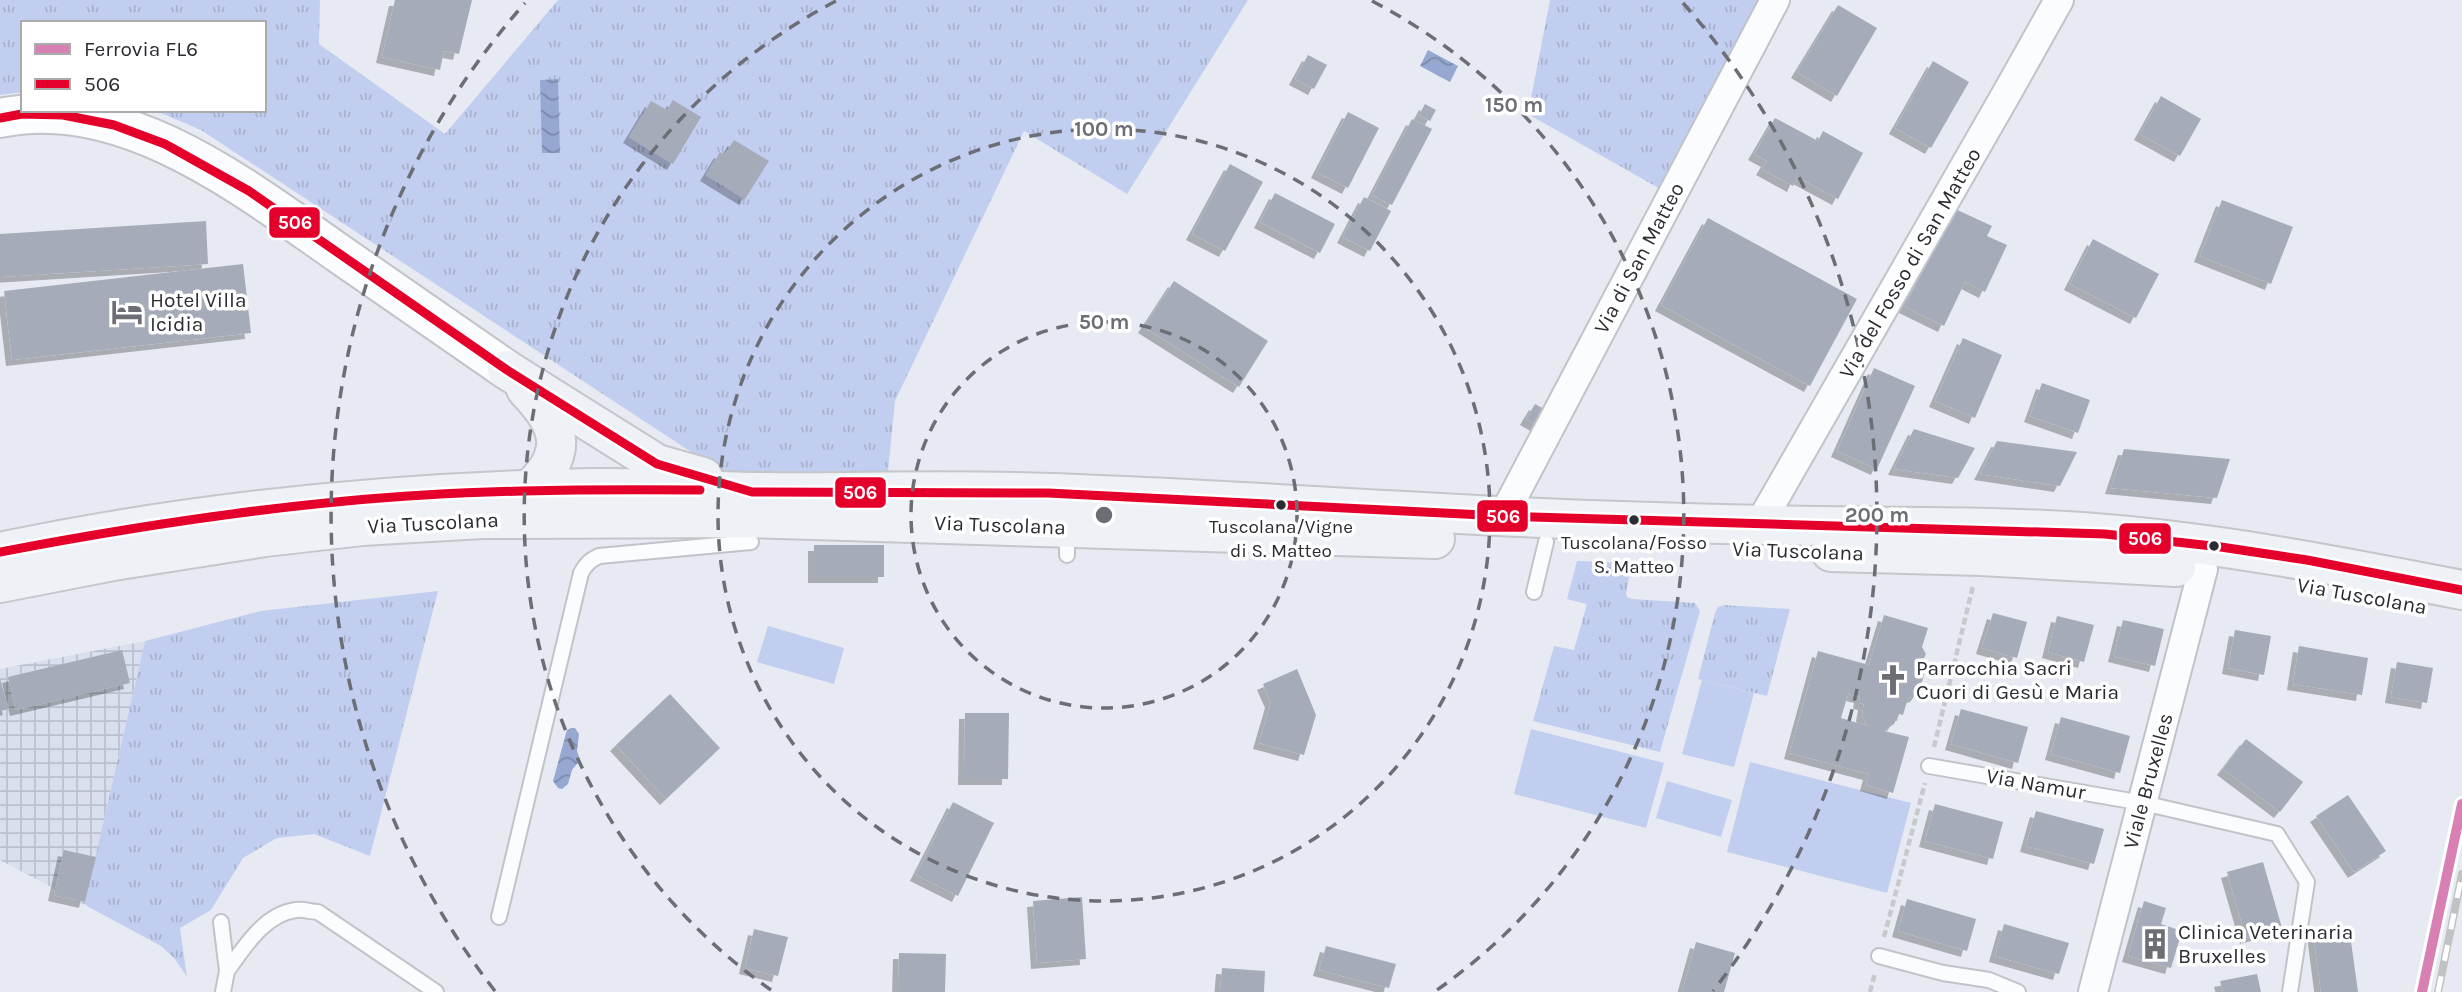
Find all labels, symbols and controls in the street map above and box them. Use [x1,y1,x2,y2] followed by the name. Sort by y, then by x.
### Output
[21,21,266,112] legend
[84,37,198,61] text: Ferrovia FL6
[84,72,120,96] text: 506
[1485,93,1543,117] text: 150 m
[1074,117,1134,141] text: 100 m
[1834,143,1986,383] street label: Via del Fosso di San Matteo
[1589,178,1689,338] street label: Via di San Matteo
[268,206,321,239] line badge: 506
[278,212,312,234] text: 506
[150,288,246,336] place label: Hotel Villa Icidia
[110,295,144,329] hotel icon: Hotel Villa Icidia
[1079,310,1129,334] text: 50 m
[834,476,887,509] line badge: 506
[843,482,877,504] text: 506
[1274,498,1288,512] marker: Tuscolana/Vigne di S. Matteo
[1476,499,1529,533] line badge: 506
[1092,503,1116,527] centre of rings
[1845,503,1909,527] text: 200 m
[1486,506,1520,528] text: 506
[367,508,499,538] street label: Via Tuscolana
[934,511,1066,539] street label: Via Tuscolana
[1627,513,1641,527] marker: Tuscolana/Fosso S. Matteo
[1209,516,1353,562] place label: Tuscolana/Vigne di S. Matteo
[2118,522,2172,555] line badge: 506
[2128,528,2162,550] text: 506
[1561,532,1707,578] place label: Tuscolana/Fosso S. Matteo
[1732,537,1864,565] street label: Via Tuscolana
[2207,539,2221,553] unlabelled marker
[2295,573,2429,619] street label: Via Tuscolana
[1916,656,2119,704] place label: Parrocchia Sacri Cuori di Gesù e Maria
[1876,663,1910,697] church icon: Parrocchia Sacri Cuori di Gesù e Maria
[2118,710,2178,852] street label: Viale Bruxelles
[1984,763,2088,805] street label: Via Namur
[2178,920,2353,968] place label: Clinica Veterinaria Bruxelles
[2138,927,2172,961] building icon: Clinica Veterinaria Bruxelles

